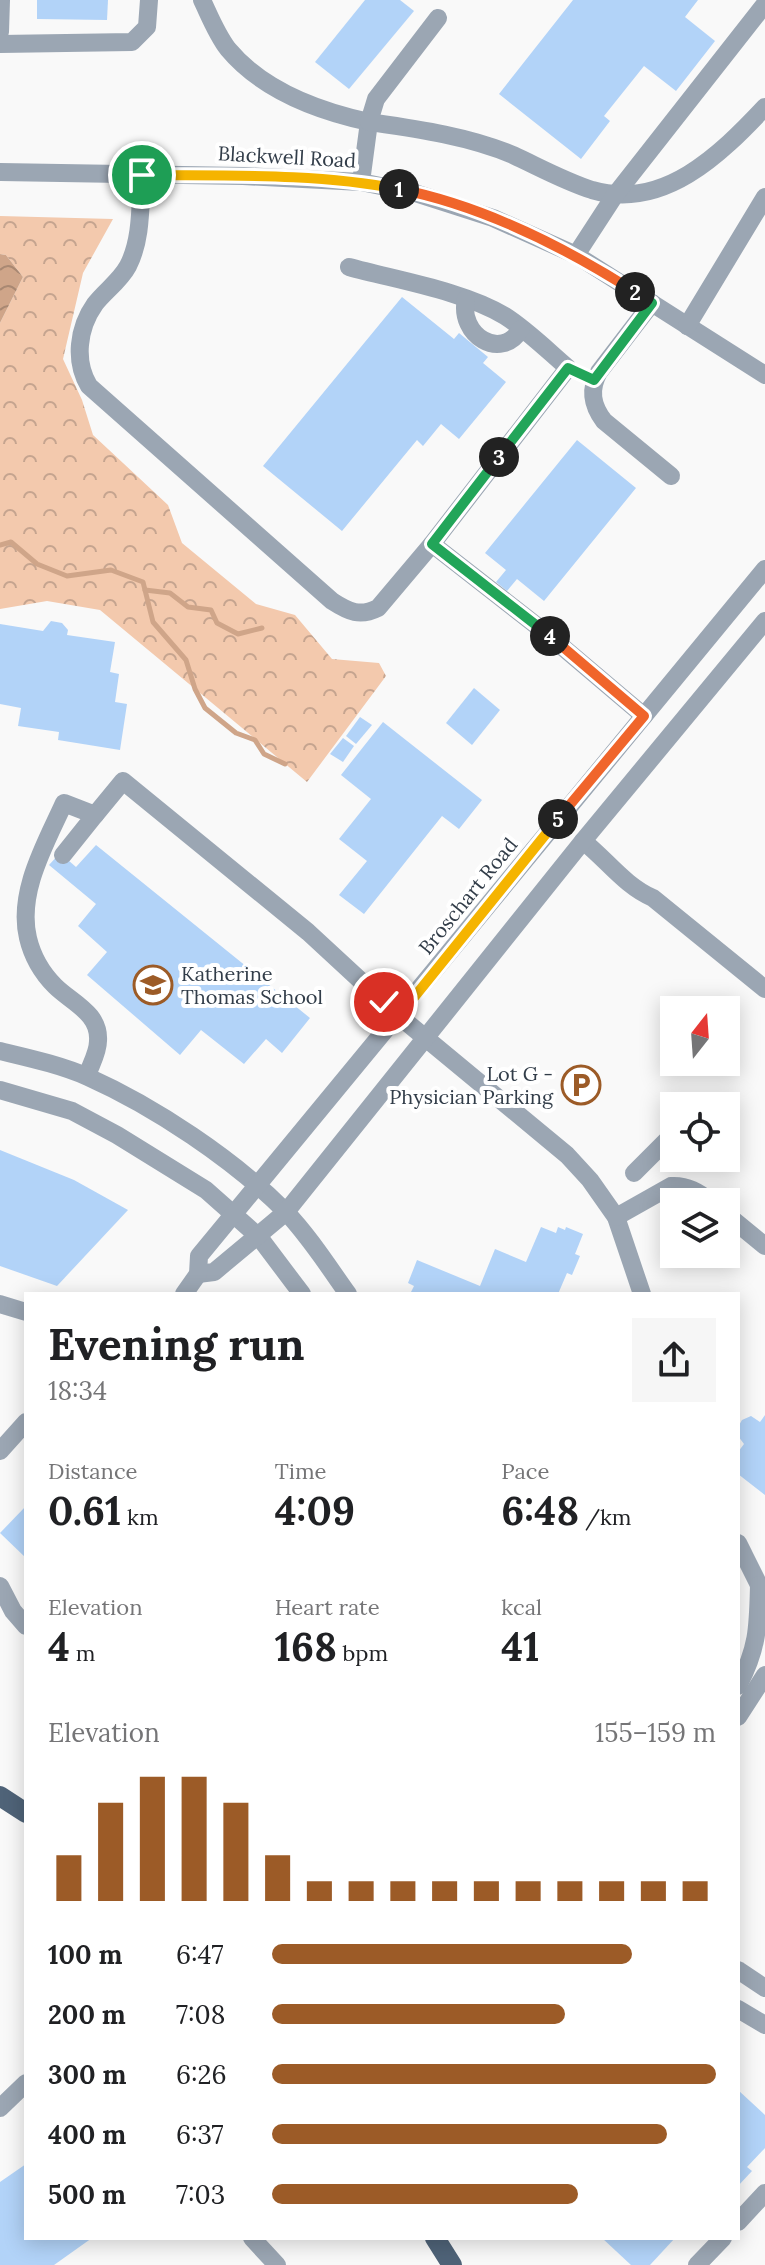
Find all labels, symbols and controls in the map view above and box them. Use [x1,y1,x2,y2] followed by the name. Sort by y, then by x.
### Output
[217,140,357,173] street label: Blackwell Road
[108,141,176,209] pin
[120,153,164,197] icon: arrive
[379,169,419,209] pin: 1
[395,175,403,203] text: 1
[615,272,655,312] pin: 2
[629,278,641,306] text: 2
[479,437,519,477] pin: 3
[493,443,505,471] text: 3
[530,616,570,656] pin: 4
[544,622,556,650] text: 4
[538,799,578,839] pin: 5
[552,805,564,833] text: 5
[413,832,522,959] street label: Broschart Road
[181,961,323,1009] place label: Katherine Thomas School
[132,964,174,1006] school or university icon: Katherine Thomas School
[350,968,418,1036] pin
[362,980,406,1024] icon: check
[660,996,740,1076] north arrow
[660,996,740,1268] map controls
[389,1061,554,1109] place label: Lot G - Physician Parking
[560,1064,602,1106] parking icon: Lot G - Physician Parking
[660,1092,740,1172] button: locate
[660,1188,740,1268] button: layers
[48,1316,305,1372] text: Evening run
[632,1318,716,1402] button: share
[48,1374,107,1407] text: 18:34
[48,1457,138,1485] text: Distance
[275,1457,327,1485] text: Time
[501,1457,549,1485] text: Pace
[48,1485,121,1536] text: 0.61
[275,1485,355,1536] text: 4:09
[501,1485,579,1536] text: 6:48
[121,1503,159,1531] text: km
[579,1503,632,1531] text: /km
[48,1593,143,1621] text: Elevation
[275,1593,380,1621] text: Heart rate
[501,1593,542,1621] text: kcal
[48,1621,70,1672] text: 4
[275,1621,337,1672] text: 168
[501,1621,539,1672] text: 41
[70,1639,95,1667] text: m
[337,1639,388,1667] text: bpm
[48,1716,160,1749] text: Elevation
[595,1716,716,1749] text: 155–159 m
[48,1938,122,1971] text: 100 m
[176,1938,224,1971] text: 6:47
[48,1998,126,2031] text: 200 m
[176,1998,225,2031] text: 7:08
[48,2058,126,2091] text: 300 m
[176,2058,227,2091] text: 6:26
[48,2118,126,2151] text: 400 m
[176,2118,223,2151] text: 6:37
[48,2178,126,2211] text: 500 m
[176,2178,225,2211] text: 7:03

